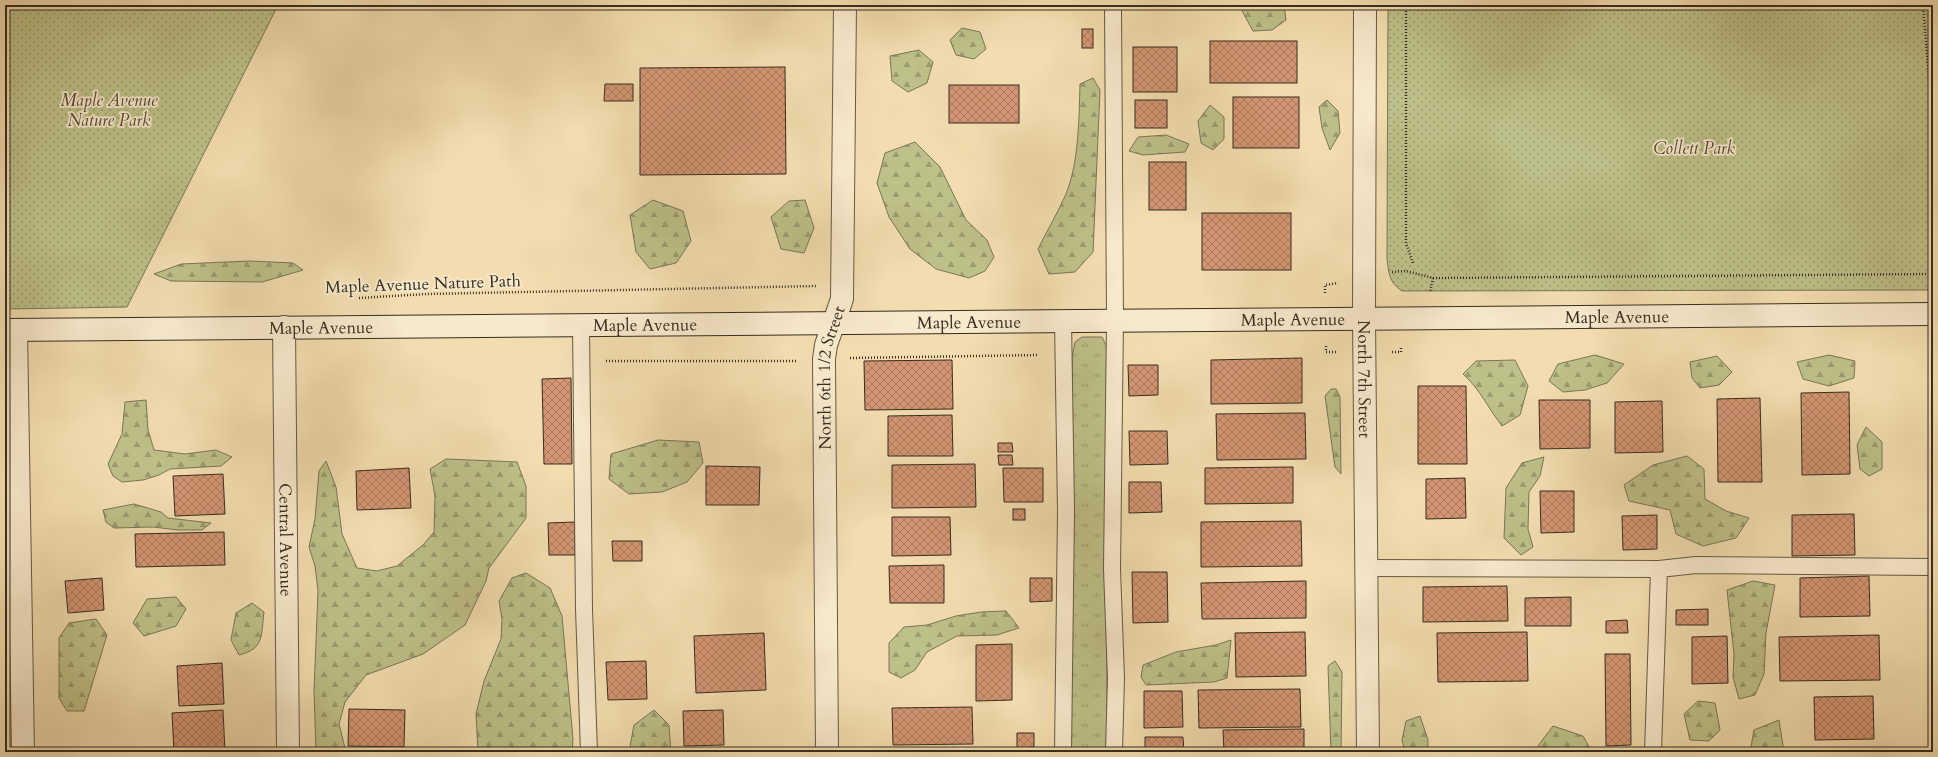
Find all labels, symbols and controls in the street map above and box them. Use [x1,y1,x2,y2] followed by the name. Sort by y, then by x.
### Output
[60,89,158,132] park label: Maple Avenue Nature Park
[1653,137,1735,160] park label: Collett Park
[325,269,522,299] street label: Maple Avenue Nature Path
[812,302,850,450] street label: North 6th 1/2 Street
[1565,305,1669,329] street label: Maple Avenue
[1241,307,1345,331] street label: Maple Avenue
[917,310,1021,334] street label: Maple Avenue
[593,313,697,337] street label: Maple Avenue
[269,315,373,339] street label: Maple Avenue
[1353,320,1377,439] street label: North 7th Street
[274,483,298,597] street label: Central Avenue

